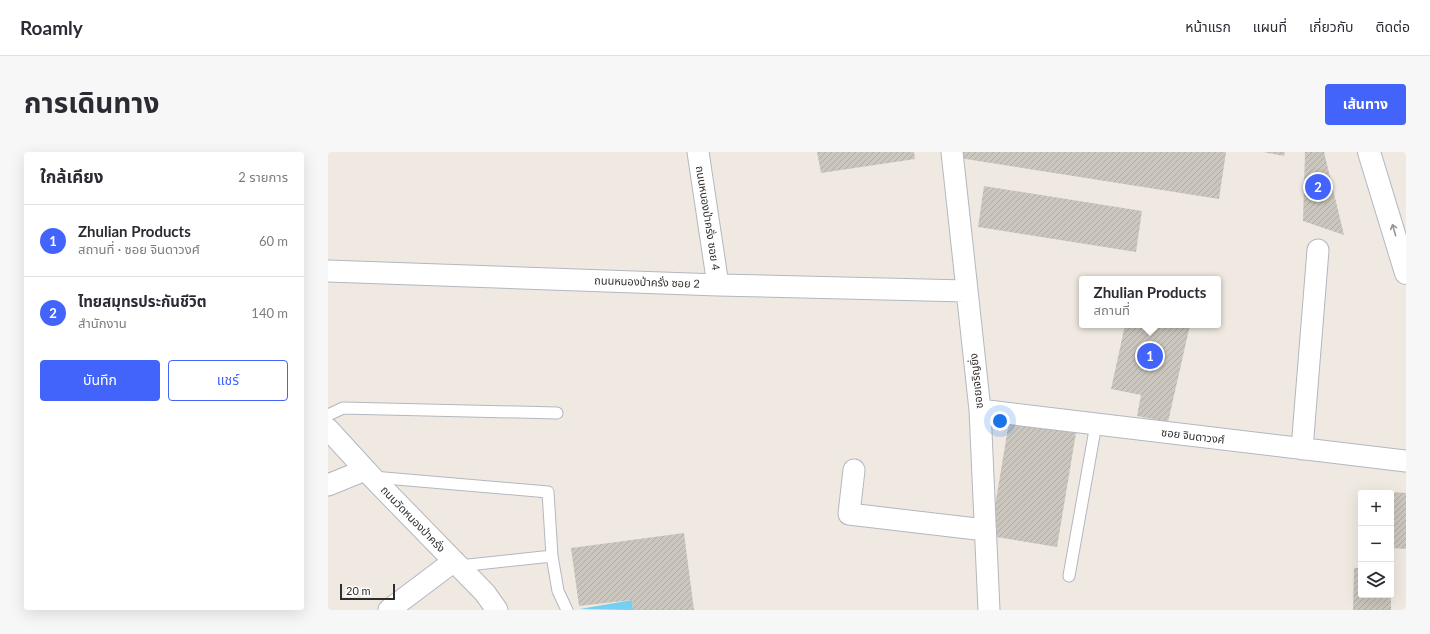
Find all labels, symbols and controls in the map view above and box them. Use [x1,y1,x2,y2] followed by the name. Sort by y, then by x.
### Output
[20,16,83,39] text: Roamly
[1185,18,1231,35] text: หน้าแรก
[1253,18,1287,35] text: แผนที่
[1309,18,1354,35] text: เกี่ยวกับ
[1376,18,1410,35] text: ติดต่อ
[1325,84,1406,125] button: เส้นทาง
[24,85,159,119] text: การเดินทาง
[694,165,724,272] street label: ถนนหนองป่าครั่ง ซอย 4
[40,166,103,187] text: ใกล้เคียง
[238,169,288,185] text: 2 รายการ
[1305,172,1331,202] pin: 2
[78,222,191,240] text: Zhulian Products
[1390,224,1397,237] one-way arrow
[49,233,57,249] text: 1
[259,233,288,249] text: 60 m
[78,241,200,257] text: สถานที่ · ซอย จินดาวงศ์
[594,273,700,290] street label: ถนนหนองป่าครั่ง ซอย 2
[1079,276,1221,328] popup
[1094,283,1206,301] text: Zhulian Products
[78,292,207,310] text: ไทยสมุทรประกันชีวิต
[1094,302,1130,318] text: สถานที่
[49,305,57,321] text: 2
[251,305,288,321] text: 140 m
[78,315,127,331] text: สำนักงาน
[1137,341,1163,371] pin: 1
[966,353,985,409] street label: ซอยเจริญยิ่ง
[40,360,160,401] button: บันทึก
[168,360,288,401] button: แชร์
[990,411,1010,431] your location
[1161,425,1226,446] street label: ซอย จินดาวงศ์
[379,483,449,554] street label: ถนนวัดหนองป่าครั่ง
[1358,490,1394,598] map controls
[1358,490,1394,526] button: +
[1358,526,1394,562] button: −
[1358,562,1394,598] button: layers
[340,582,395,601] scale bar
[346,584,371,597] text: 20 m

